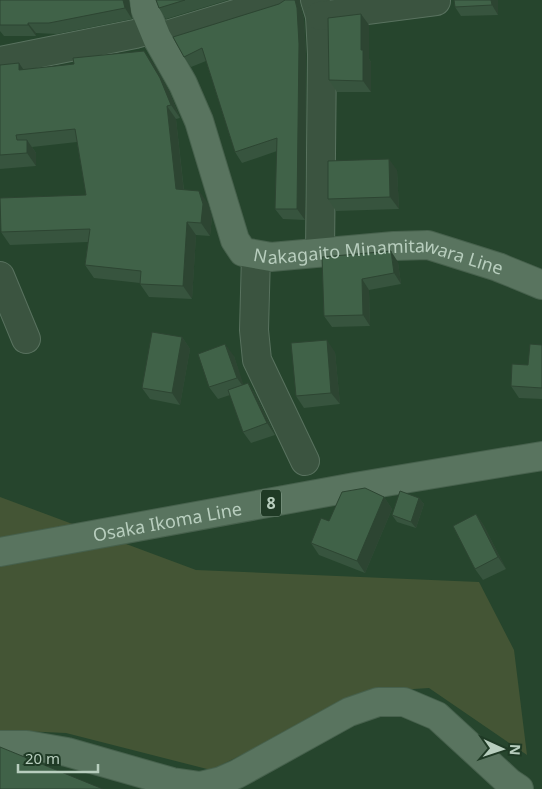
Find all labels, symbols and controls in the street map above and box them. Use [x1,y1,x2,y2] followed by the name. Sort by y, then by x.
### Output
[252,233,506,280] street label: Nakagaito Minamitawara Line
[261,489,281,516] road number: 8
[91,496,244,547] street label: Osaka Ikoma Line
[477,724,527,774] north arrow
[18,742,98,774] scale bar
[506,744,525,756] text: N
[25,748,60,768] text: 20 m

